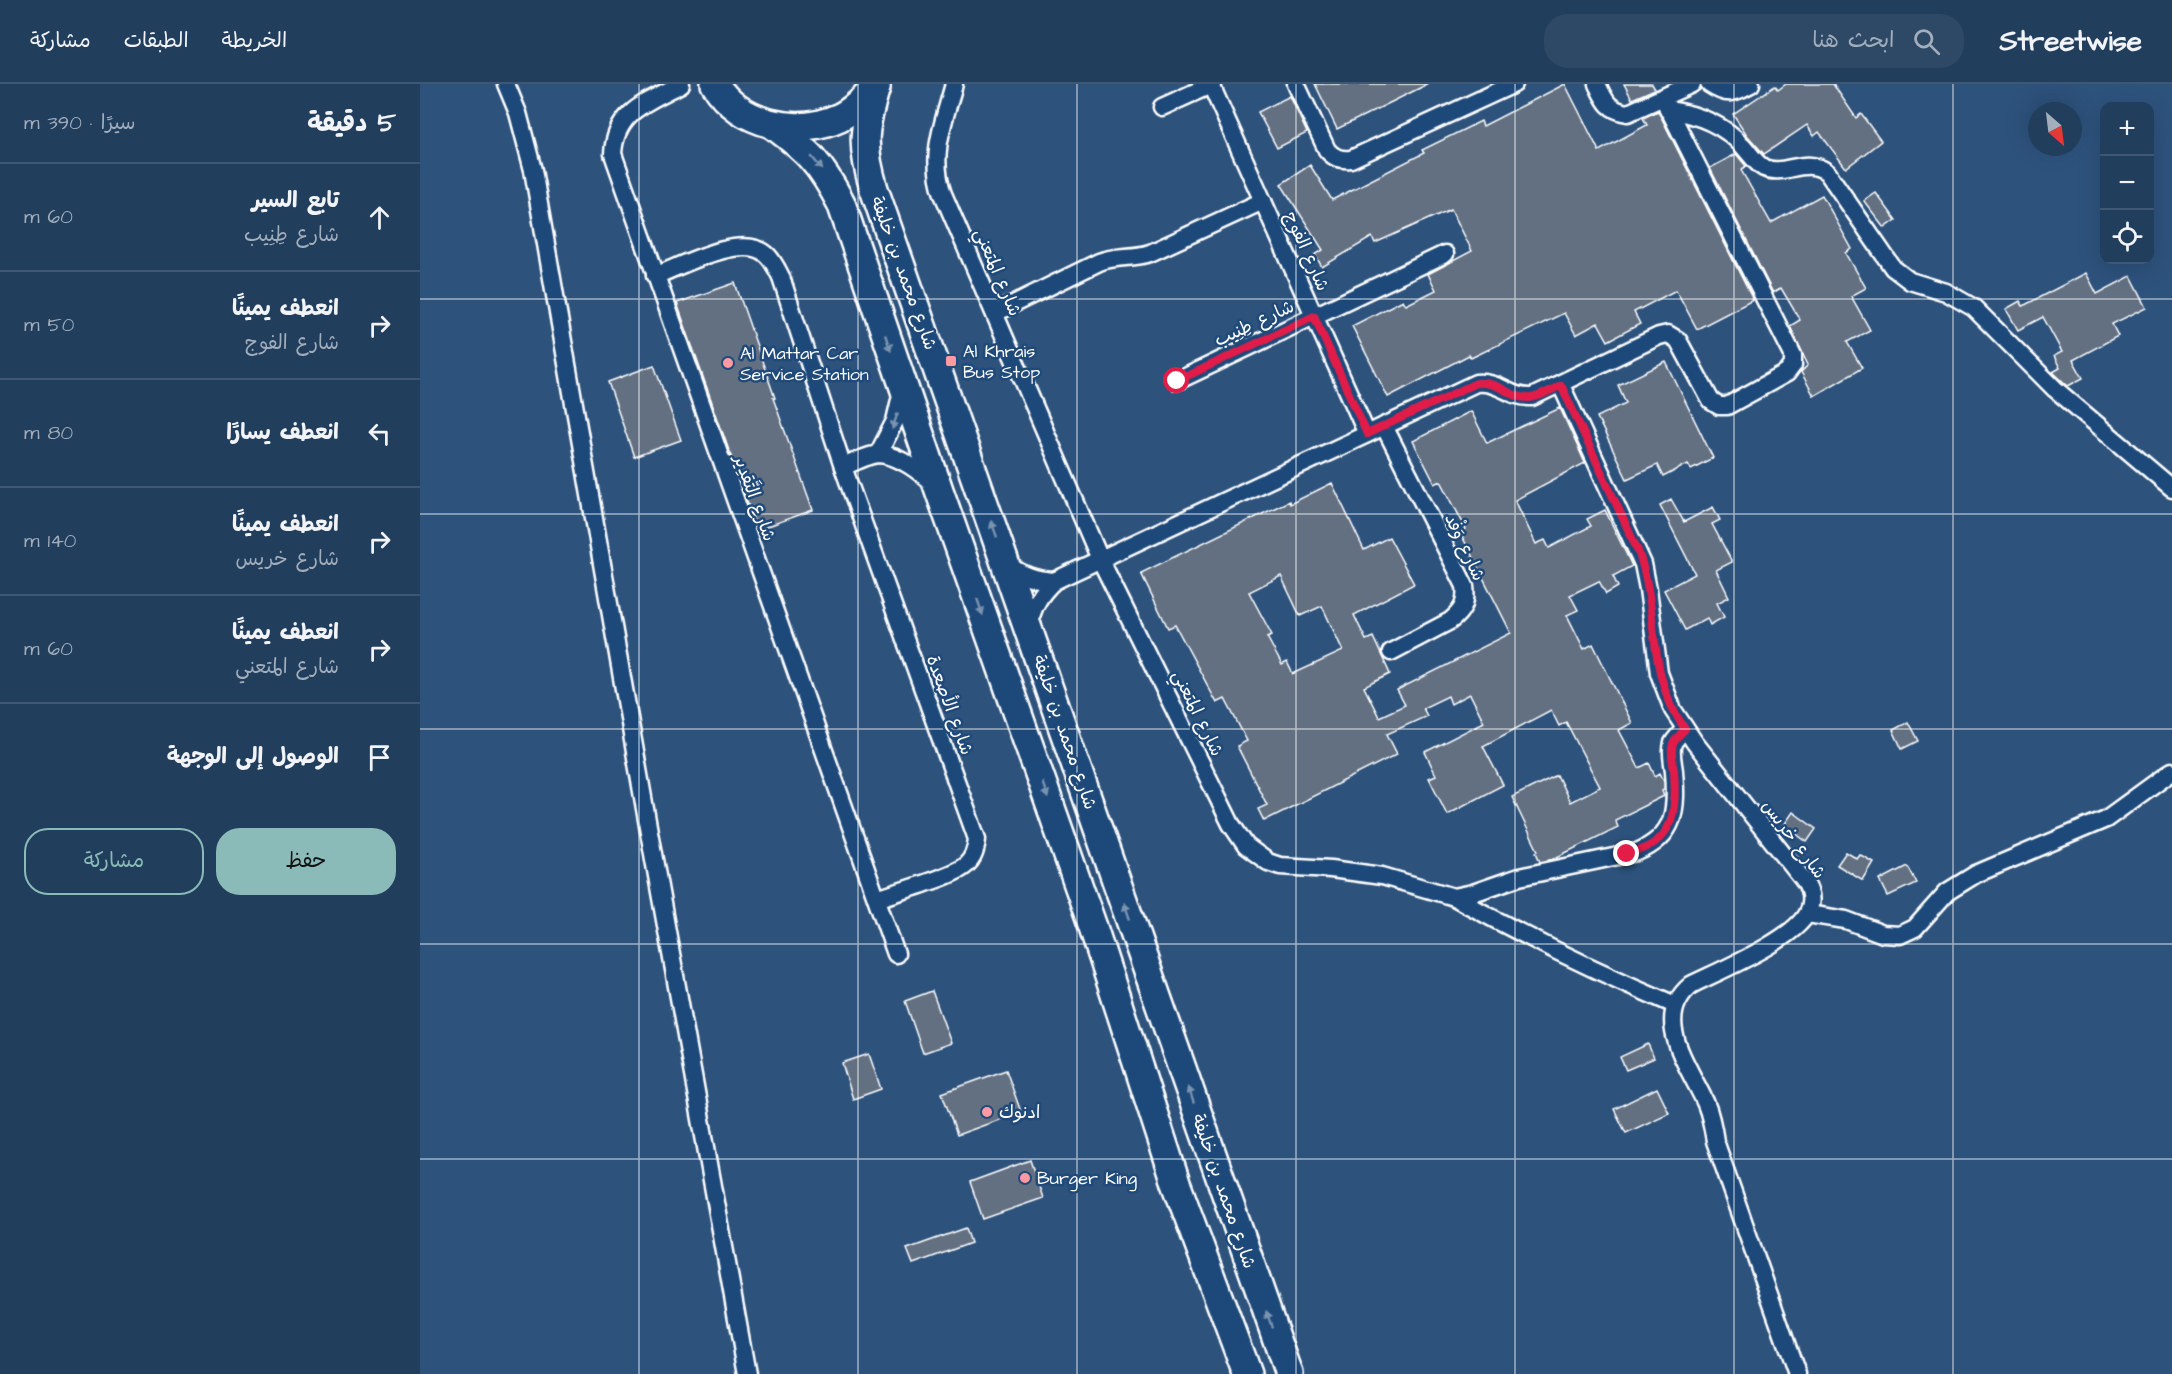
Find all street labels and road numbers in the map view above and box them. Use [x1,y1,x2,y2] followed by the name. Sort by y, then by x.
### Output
[864,193,943,354] street label: شارع محمد بن خليفة
[1278,207,1335,295] street label: شارع الفوج
[965,224,1027,321] street label: شارع المتعني
[1210,294,1298,353] street label: شارع طِنِيب
[727,450,782,545] street label: شارع التَّقدِير
[1438,509,1492,585] street label: شارع وَفْد
[1026,651,1103,813] street label: شارع محمد بن خليفة
[920,652,979,759] street label: شارع الأصعدة
[1163,666,1229,762] street label: شارع المتعني
[1756,795,1832,884] street label: شارع خريس
[1185,1110,1262,1272] street label: شارع محمد بن خليفة

